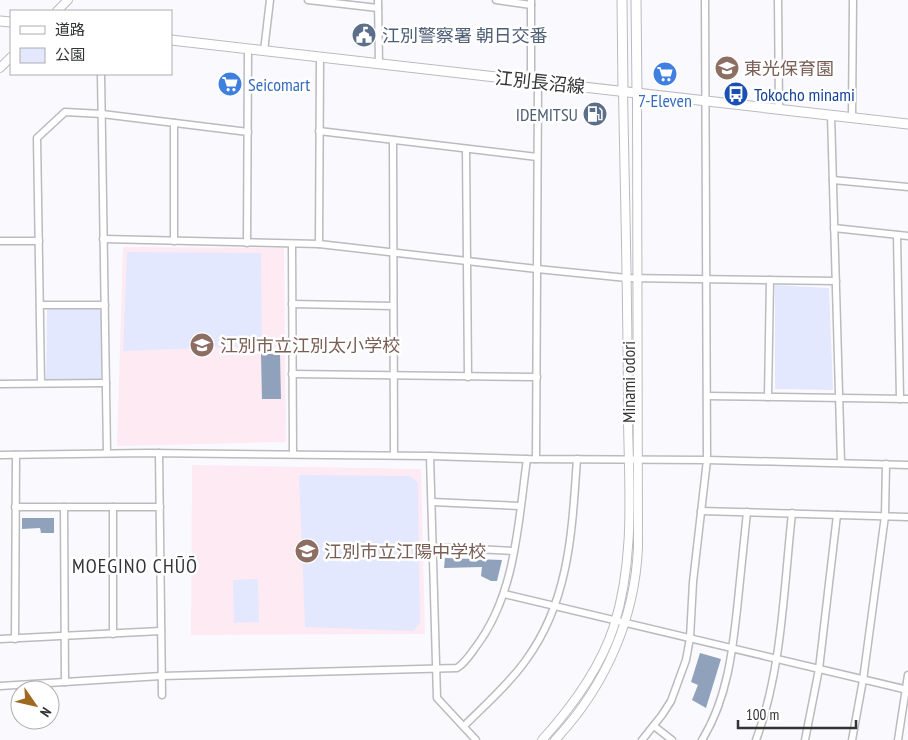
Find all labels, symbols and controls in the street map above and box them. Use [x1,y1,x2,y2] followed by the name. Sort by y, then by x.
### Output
[10,10,172,75] legend
[55,20,85,39] text: 道路
[351,22,377,48] public building icon: 江別警察署 朝日交番
[382,24,548,47] place label: 江別警察署 朝日交番
[55,45,85,64] text: 公園
[714,55,740,81] school or university icon: 東光保育園
[744,57,834,80] place label: 東光保育園
[652,61,678,87] supermarket icon: 7-Eleven
[494,66,586,98] street label: 江別長沼線
[217,71,243,97] supermarket icon: Seicomart
[248,73,310,96] place label: Seicomart
[723,81,749,107] bus stop icon: Tokocho minami
[754,83,855,106] place label: Tokocho minami
[638,89,692,112] place label: 7-Eleven
[582,101,608,127] fuel station icon: IDEMITSU
[516,103,578,126] place label: IDEMITSU
[189,332,215,358] school or university icon: 江別市立江別太小学校
[220,334,400,357] place label: 江別市立江別太小学校
[617,341,640,423] street label: Minami odori
[294,538,320,564] school or university icon: 江別市立江陽中学校
[324,540,486,563] place label: 江別市立江陽中学校
[72,553,198,579] district label: MOEGINO CHŪŌ
[10,680,60,730] north arrow
[738,698,856,730] scale bar
[36,704,55,720] text: N
[746,705,779,724] text: 100 m

